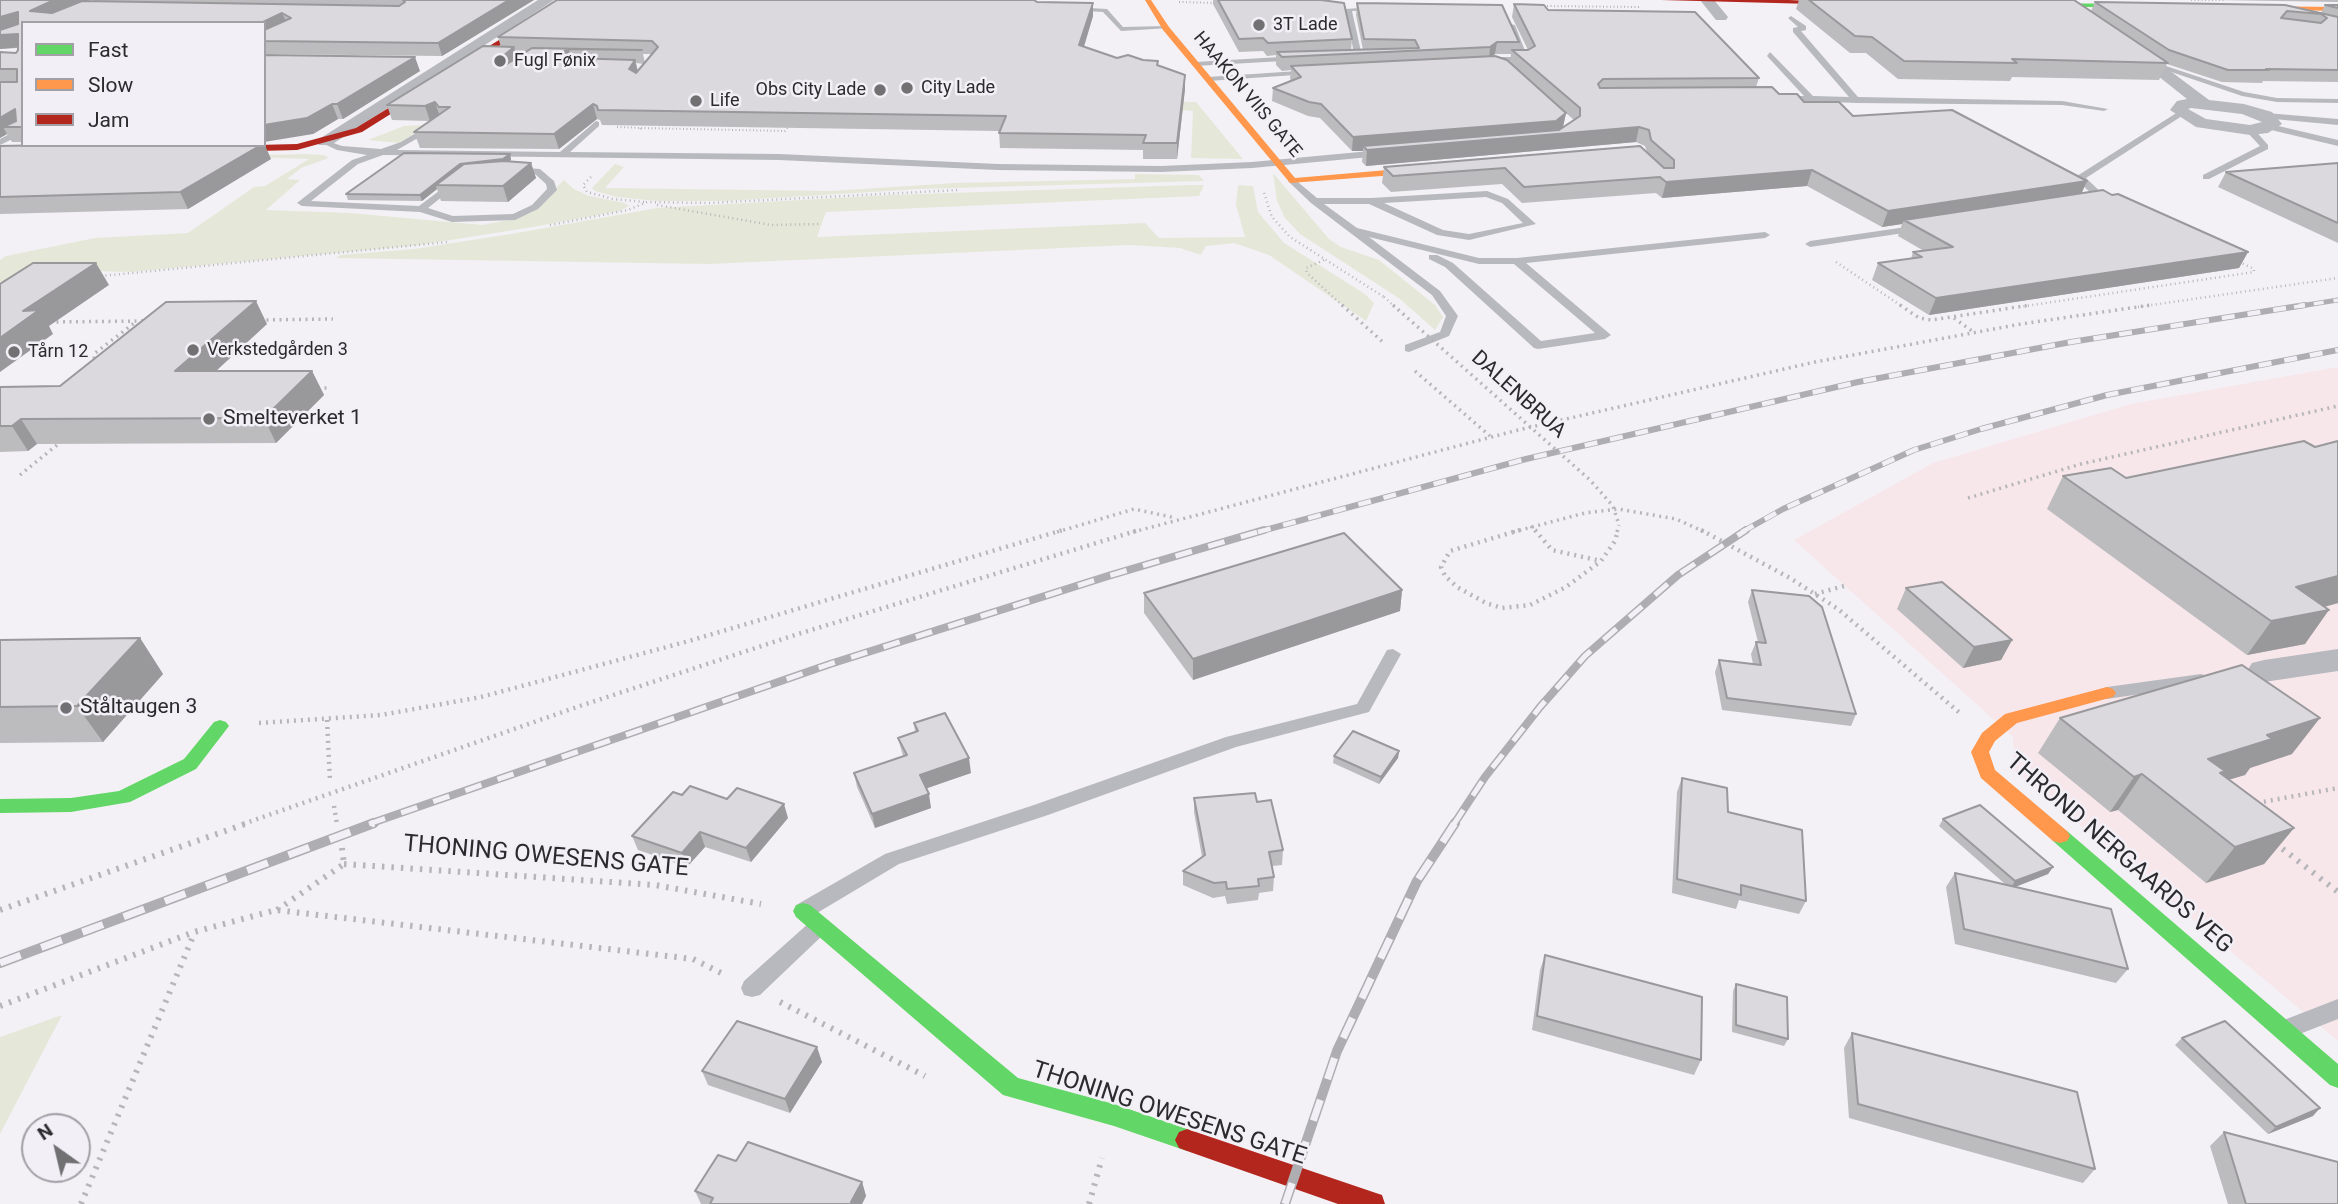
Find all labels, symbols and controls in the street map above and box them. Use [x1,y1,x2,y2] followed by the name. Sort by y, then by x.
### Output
[1273,14,1338,36] place label: 3T Lade
[1251,17,1267,33] marker: 3T Lade
[21,21,266,147] legend
[1188,28,1306,162] street label: HAAKON VIIS GATE
[88,38,128,62] text: Fast
[514,50,596,72] place label: Fugl Fønix
[492,53,508,69] marker: Fugl Fønix
[88,73,133,97] text: Slow
[921,77,995,99] place label: City Lade
[756,79,866,101] place label: Obs City Lade
[899,80,915,96] marker: City Lade
[872,82,888,98] marker: Obs City Lade
[710,90,740,112] place label: Life
[688,93,704,109] marker: Life
[88,108,129,132] text: Jam
[207,339,348,361] place label: Verkstedgården 3
[28,341,88,363] place label: Tårn 12
[185,342,201,358] marker: Verkstedgården 3
[6,344,22,360] marker: Tårn 12
[1465,346,1571,444] street label: DALENBRUA
[223,406,362,432] place label: Smelteverket 1
[201,411,217,427] marker: Smelteverket 1
[80,695,197,721] place label: Ståltaugen 3
[58,700,74,716] marker: Ståltaugen 3
[2000,748,2238,960] street label: THROND NERGAARDS VEG
[402,830,690,884] street label: THONING OWESENS GATE
[1028,1056,1310,1172] street label: THONING OWESENS GATE
[21,1113,91,1183] north arrow
[33,1119,57,1145] text: N

